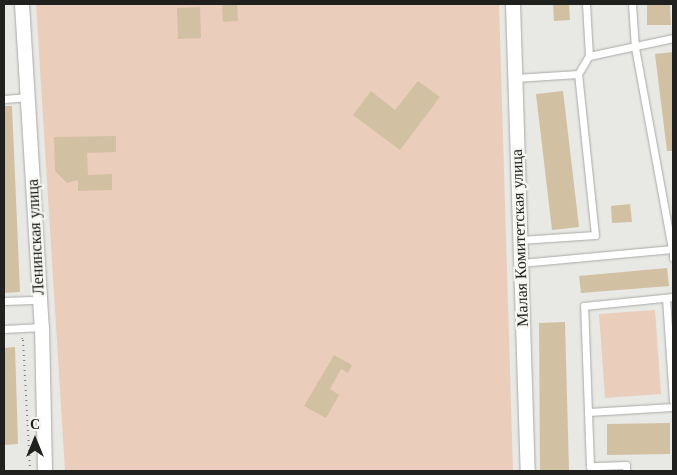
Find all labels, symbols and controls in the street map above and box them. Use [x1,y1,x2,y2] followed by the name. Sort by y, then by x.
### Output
[507,149,533,327] street label: Малая Комитетская улица
[23,179,49,295] street label: Ленинская улица
[10,415,60,465] north arrow
[30,417,40,432] text: С

